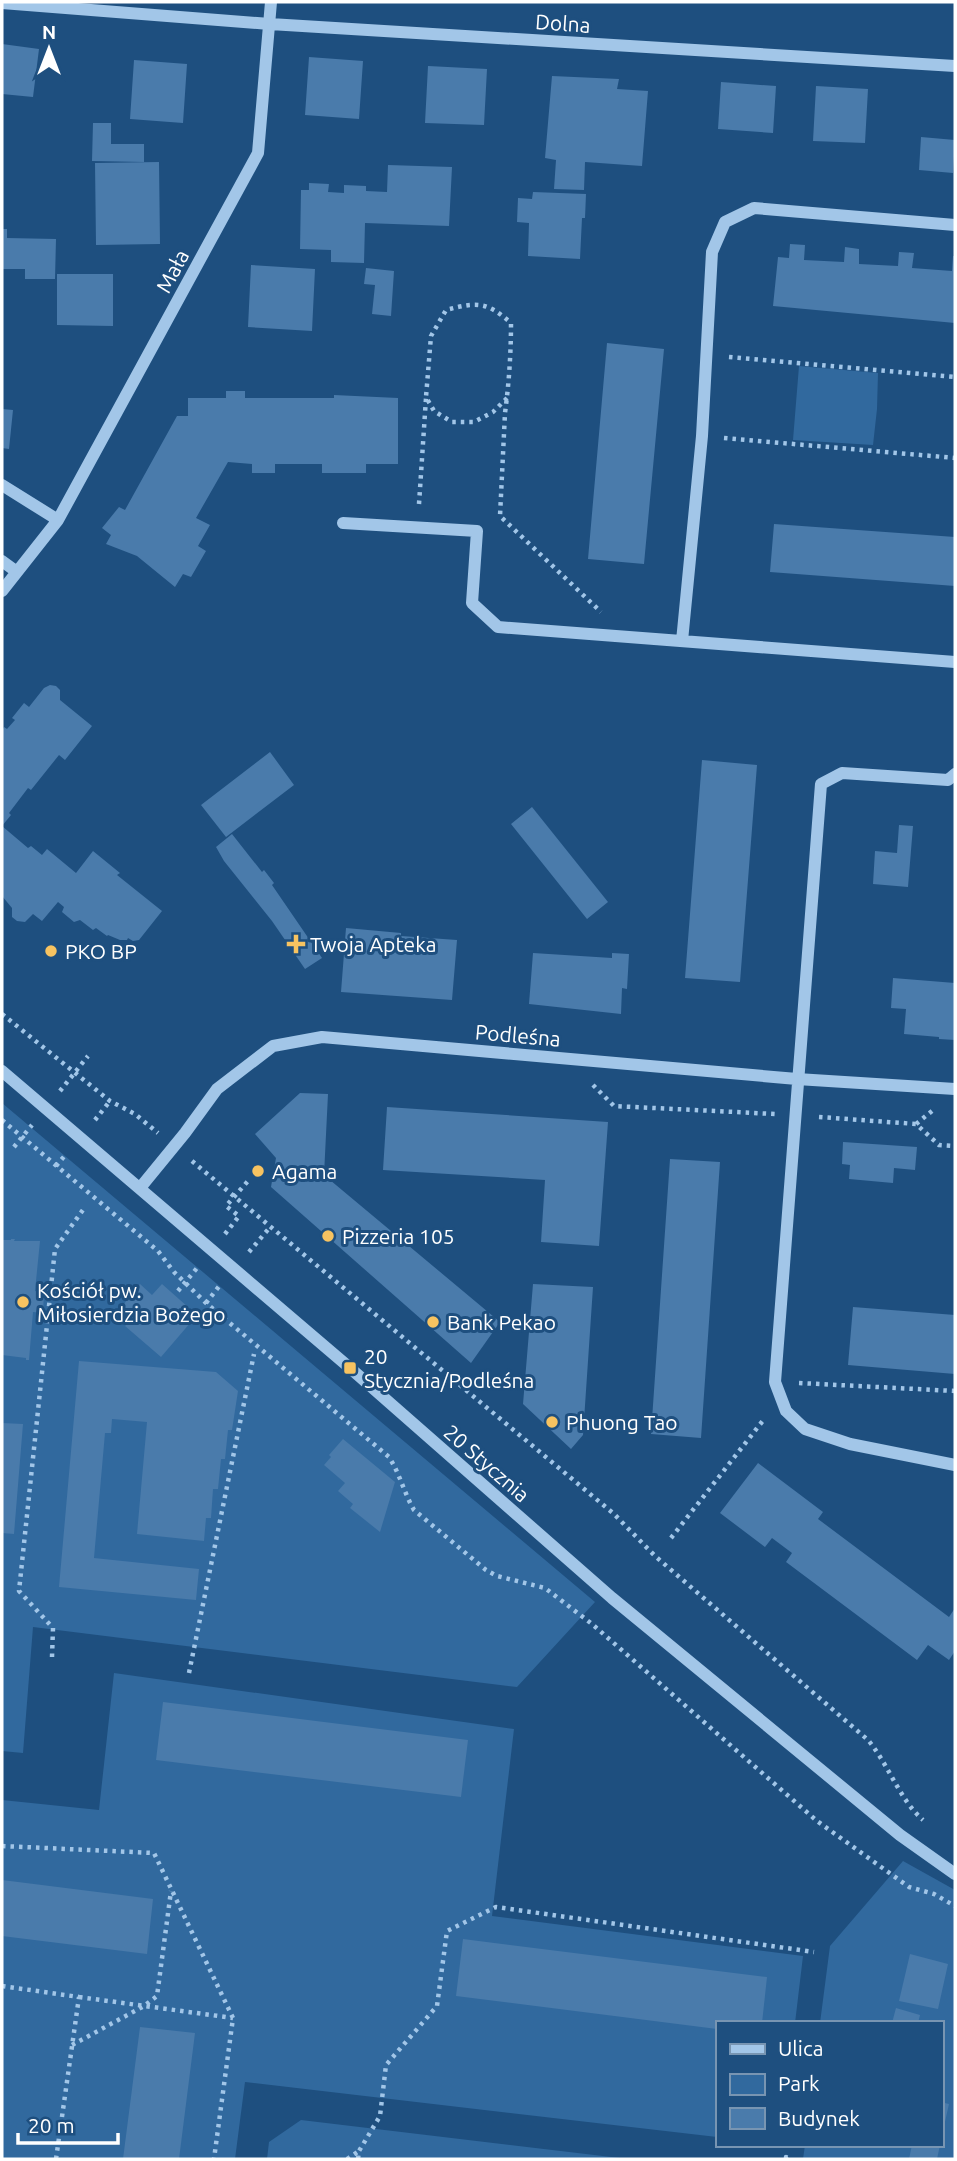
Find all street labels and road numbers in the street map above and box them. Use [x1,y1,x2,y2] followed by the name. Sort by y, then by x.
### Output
[535,9,591,37] street label: Dolna
[151,245,193,297] street label: Mała
[474,1019,562,1051] street label: Podleśna
[439,1419,535,1507] street label: 20 Stycznia

